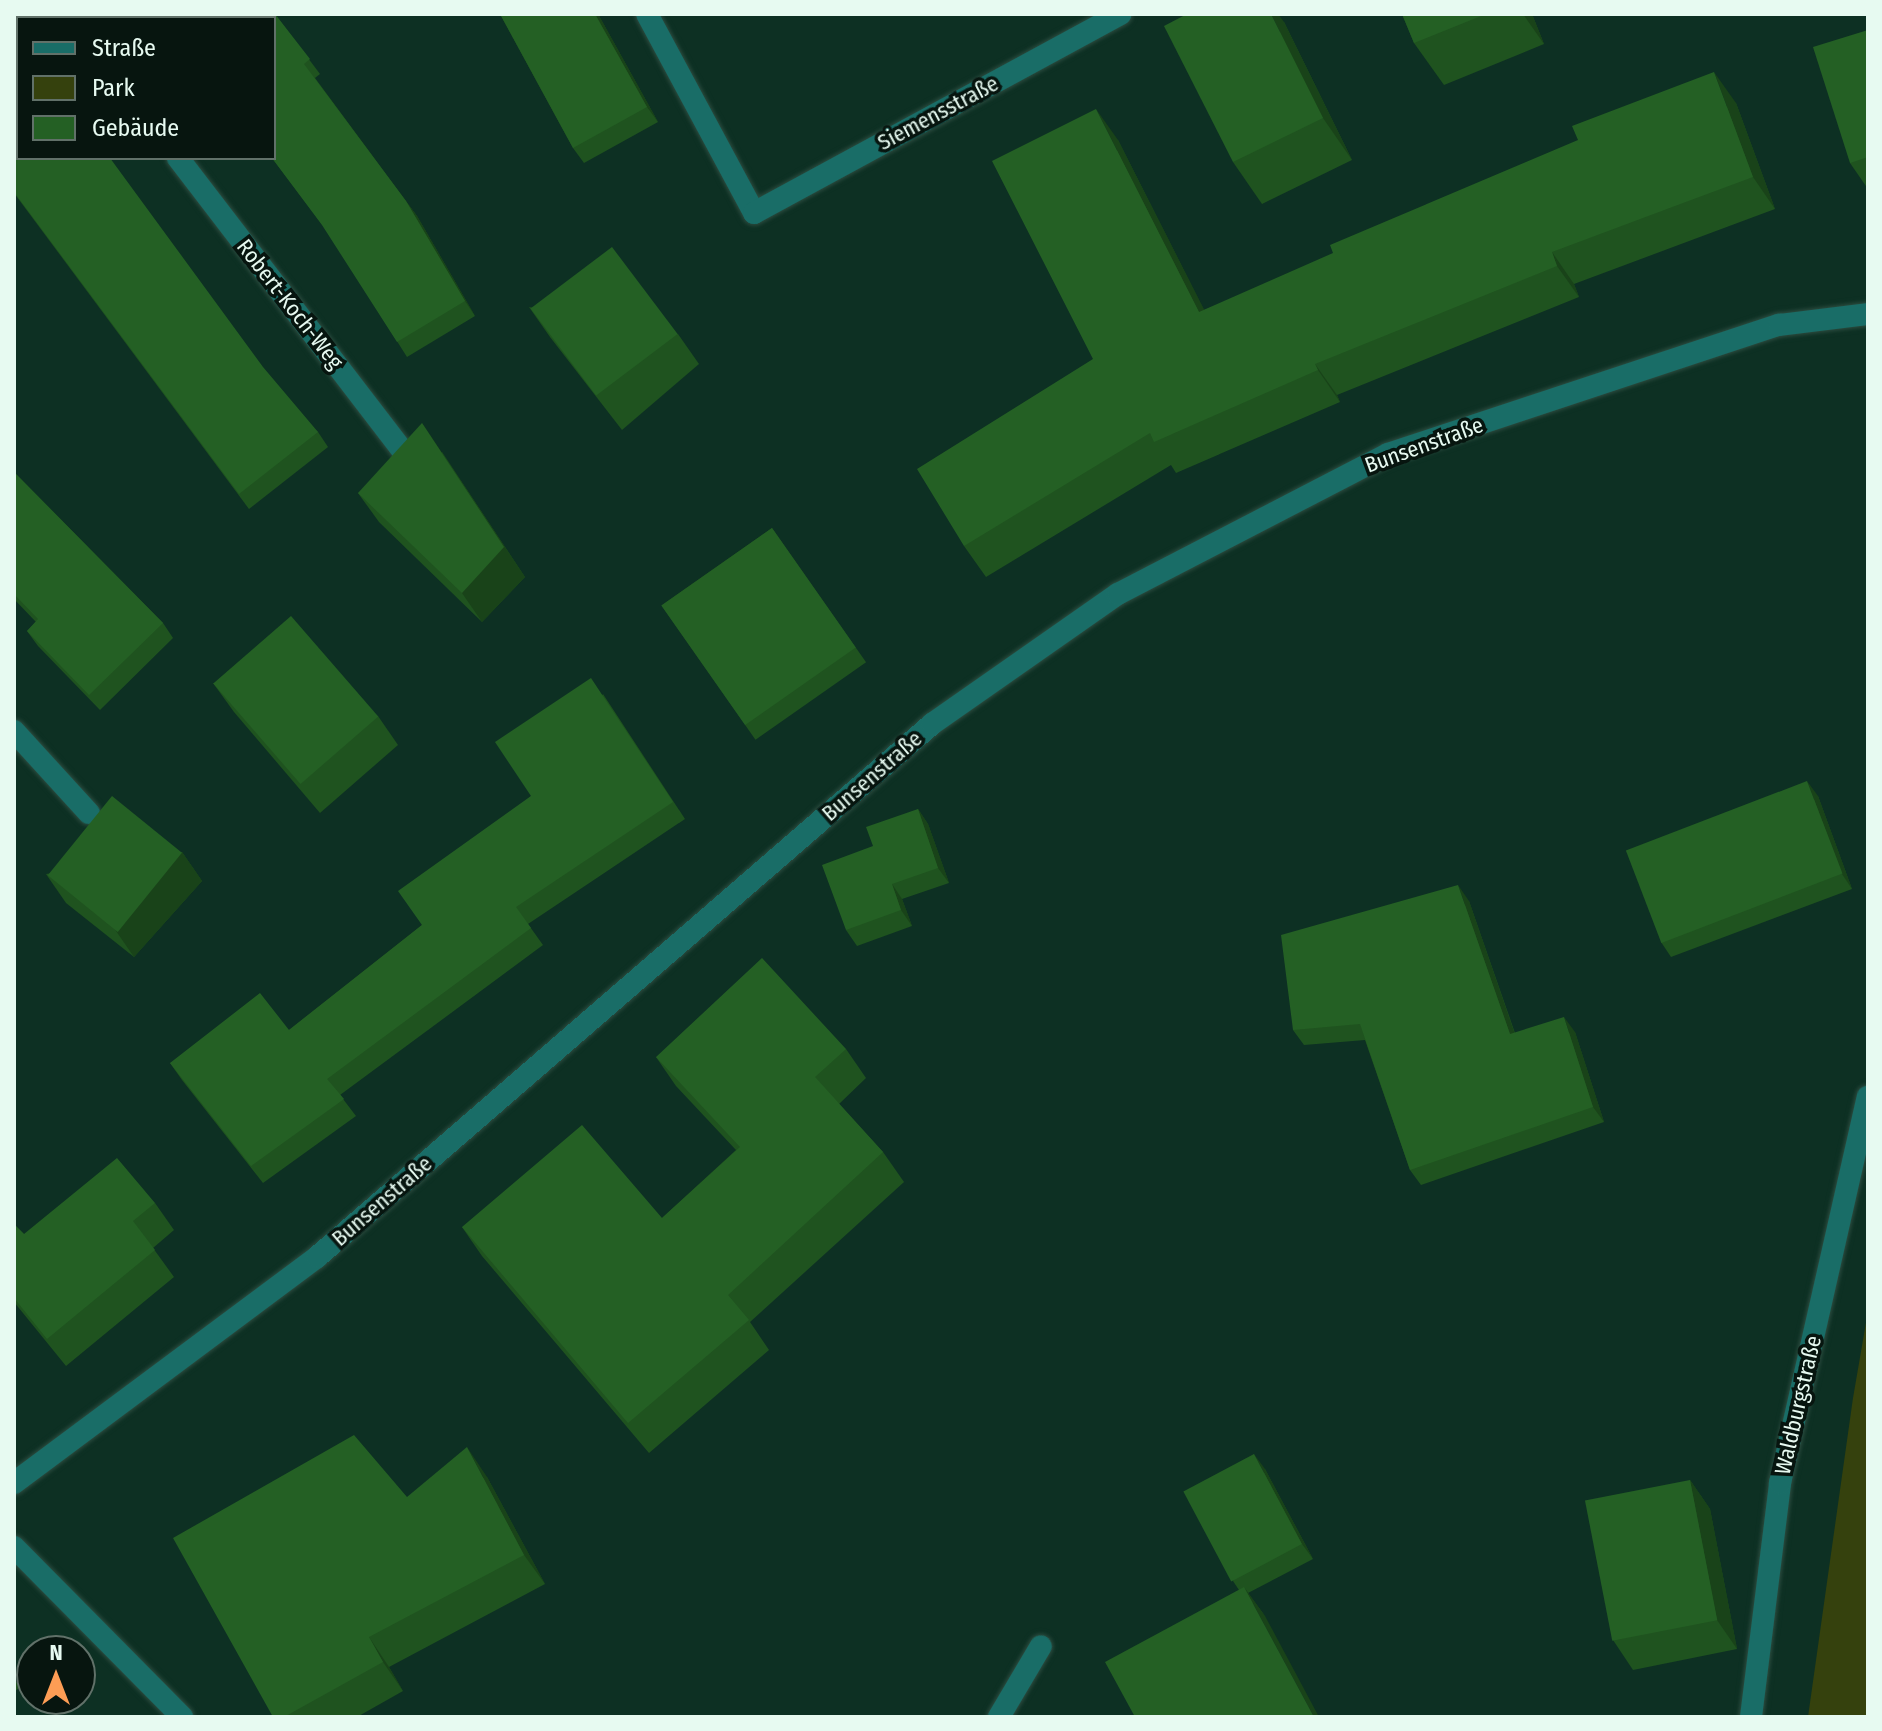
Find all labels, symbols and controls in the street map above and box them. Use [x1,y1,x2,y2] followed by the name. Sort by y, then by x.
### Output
[16,16,276,160] legend
[92,34,156,62] text: Straße
[873,70,1003,156] street label: Siemensstraße
[92,74,135,102] text: Park
[92,114,179,142] text: Gebäude
[231,234,349,374] street label: Robert-Koch-Weg
[1361,411,1487,479] street label: Bunsenstraße
[817,725,927,827] street label: Bunsenstraße
[327,1150,437,1252] street label: Bunsenstraße
[1769,1333,1827,1477] street label: Waldburgstraße
[16,1635,96,1715] north arrow
[49,1639,63,1666] text: N

